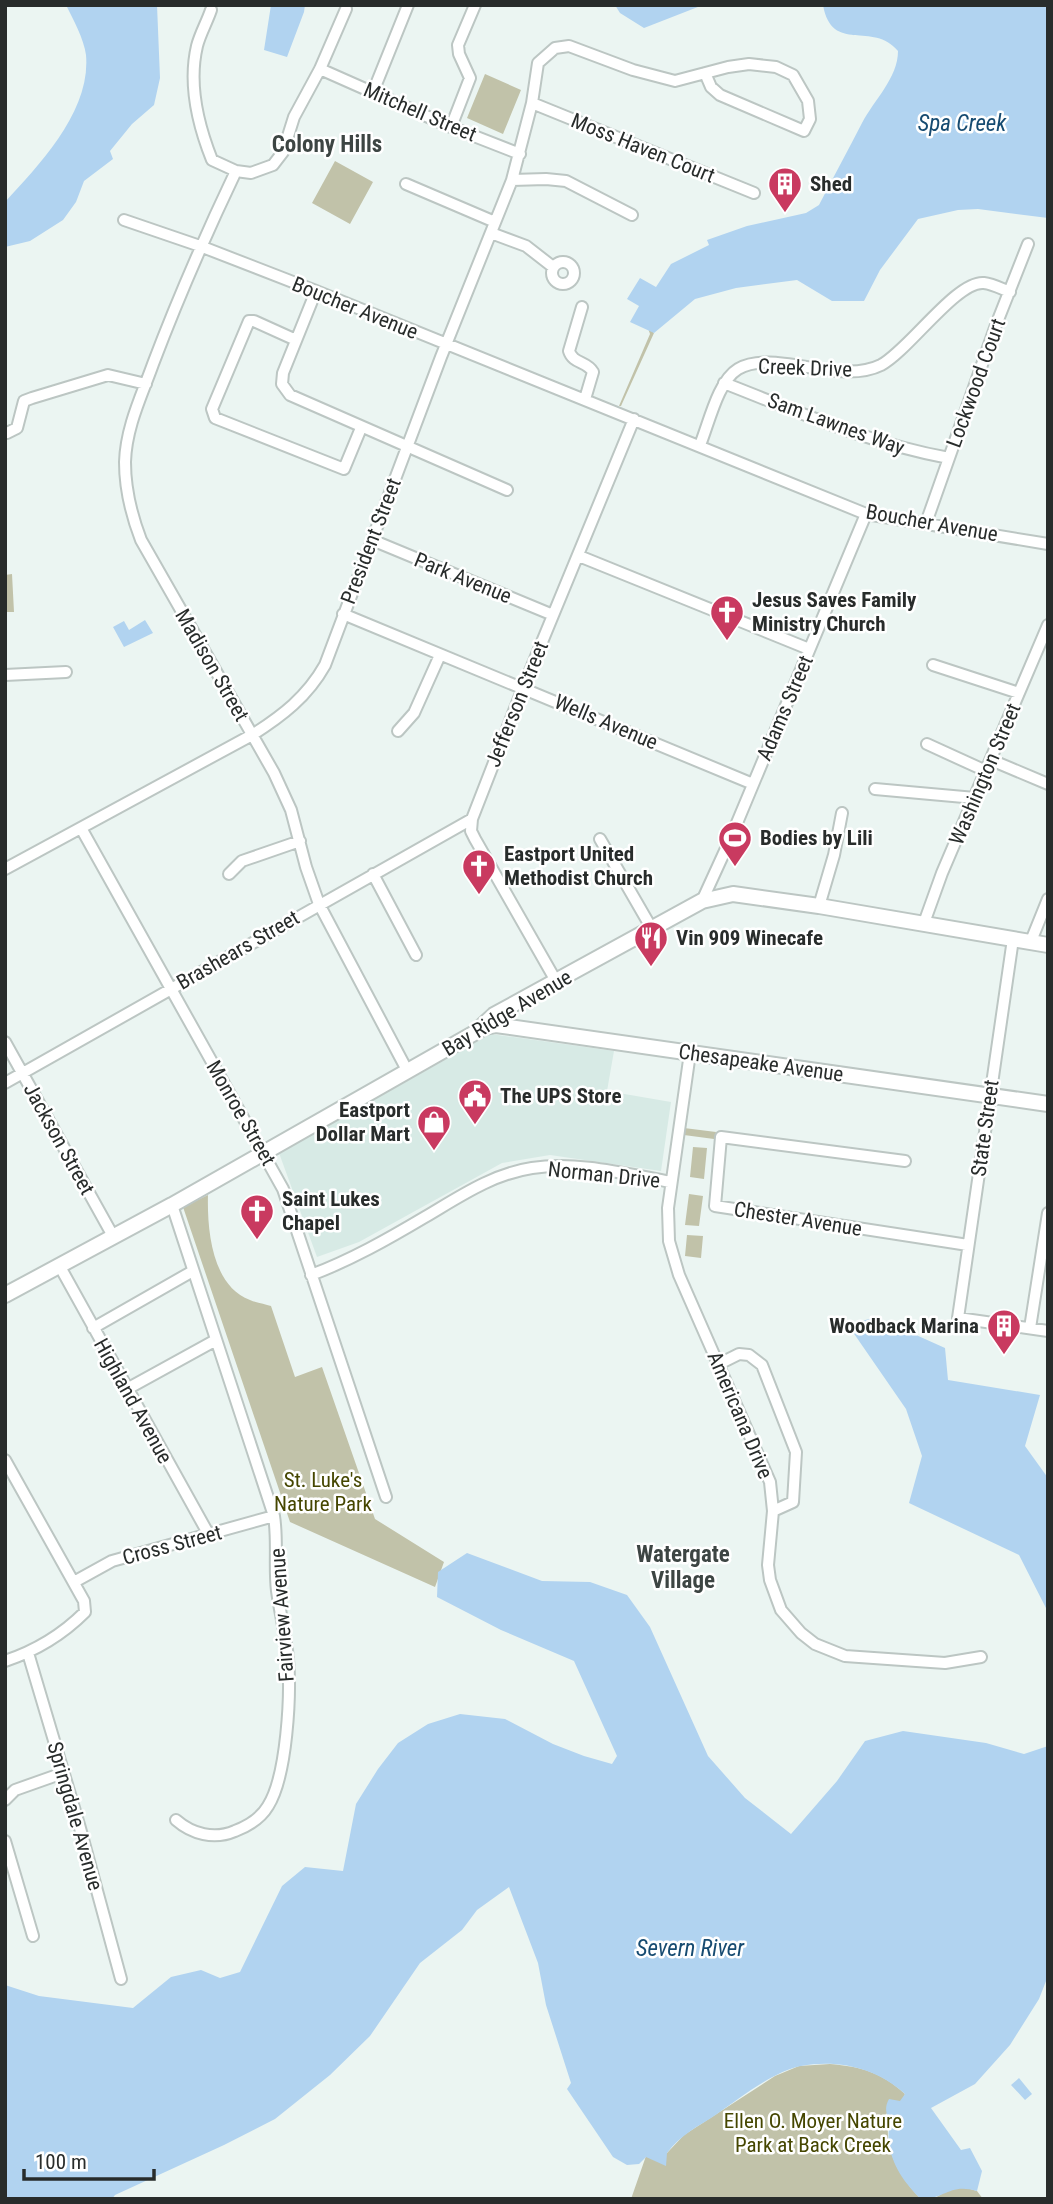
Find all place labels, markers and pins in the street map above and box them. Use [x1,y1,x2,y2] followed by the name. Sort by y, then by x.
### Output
[766,165,804,214] building icon: Shed
[810,172,852,196] place label: Shed
[752,588,917,636] place label: Jesus Saves Family Ministry Church
[708,593,746,642] church icon: Jesus Saves Family Ministry Church
[716,819,754,868] sports icon: Bodies by Lili
[760,826,873,850] place label: Bodies by Lili
[504,842,653,890] place label: Eastport United Methodist Church
[460,847,498,896] church icon: Eastport United Methodist Church
[632,919,670,968] restaurant icon: Vin 909 Winecafe
[676,926,823,950] place label: Vin 909 Winecafe
[456,1077,494,1126] public building icon: The UPS Store
[500,1084,621,1108] place label: The UPS Store
[316,1098,410,1146] place label: Eastport Dollar Mart
[415,1103,453,1152] shop icon: Eastport Dollar Mart
[282,1187,380,1235] place label: Saint Lukes Chapel
[238,1192,276,1241] church icon: Saint Lukes Chapel
[985,1307,1023,1356] building icon: Woodback Marina
[829,1314,979,1338] place label: Woodback Marina

